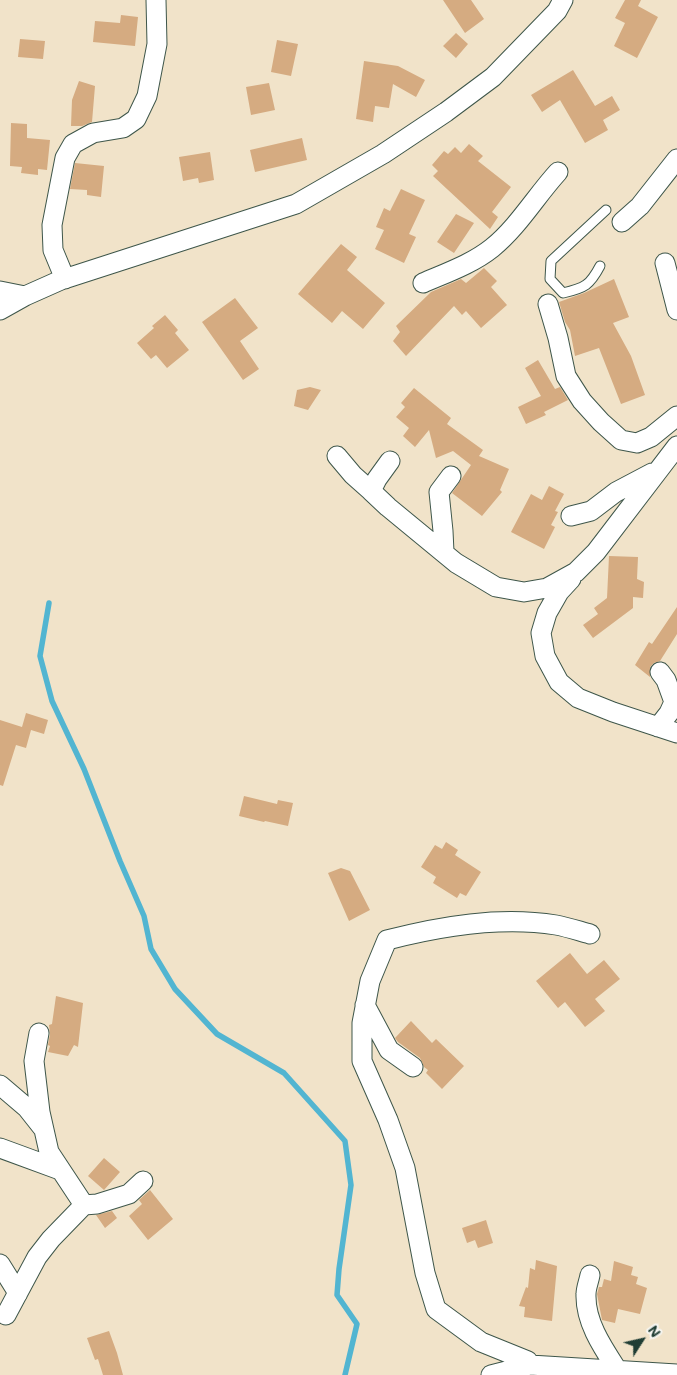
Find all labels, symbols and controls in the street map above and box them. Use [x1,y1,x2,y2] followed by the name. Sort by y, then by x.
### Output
[617,1315,667,1365] north arrow
[644,1321,666,1341] text: N

